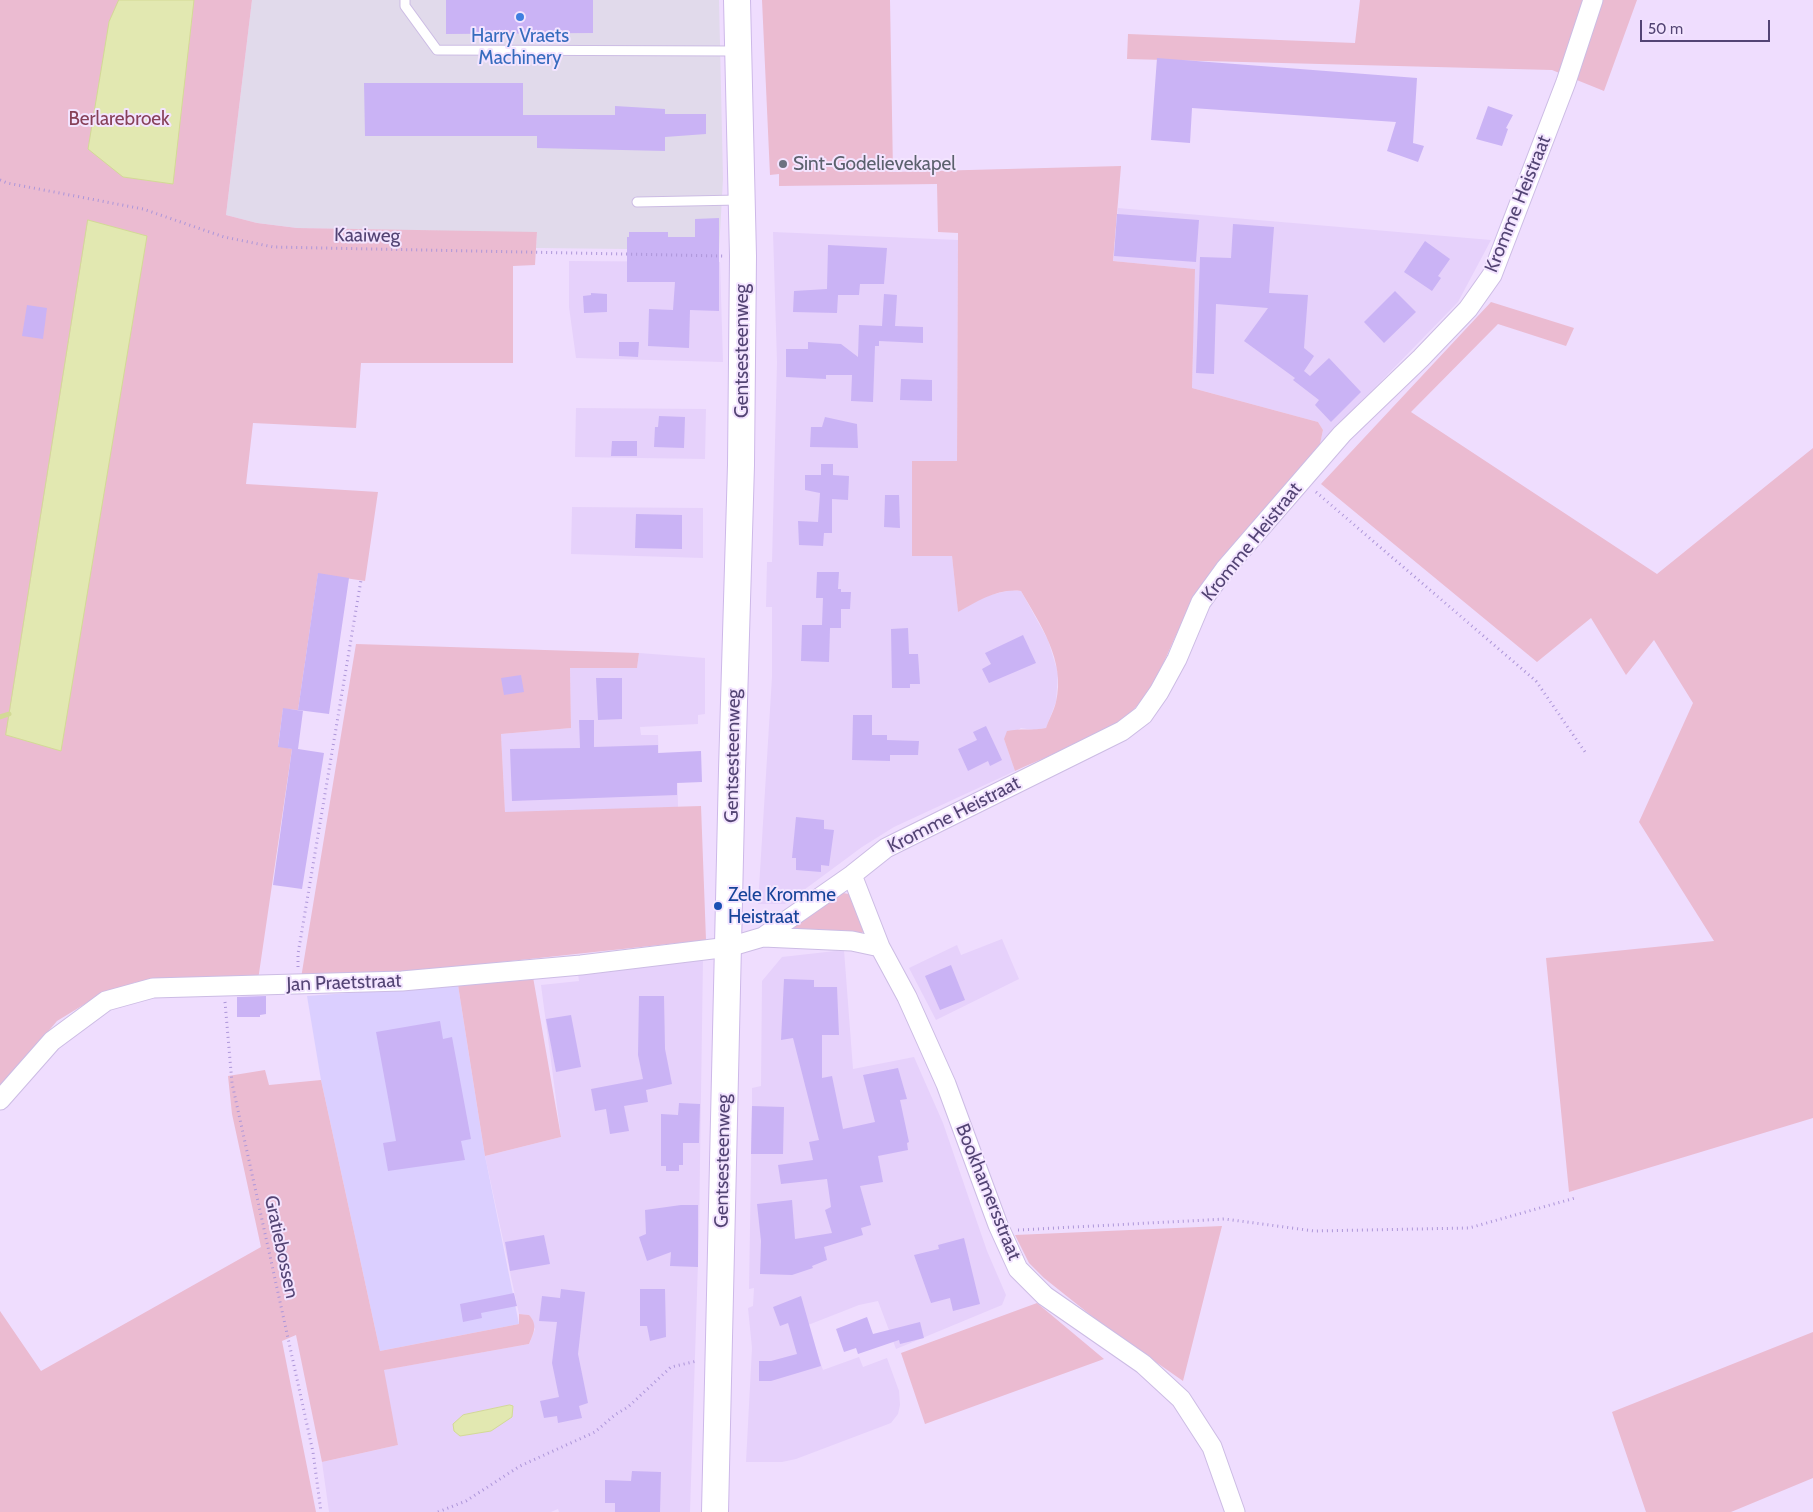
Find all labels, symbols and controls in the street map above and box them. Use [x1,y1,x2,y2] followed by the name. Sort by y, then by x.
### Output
[1643,10,1773,42] scale bar
[514,11,526,23] marker: Harry Vraets Machinery
[1648,20,1683,38] text: 50 m
[471,25,569,69] place label: Harry Vraets Machinery
[68,108,170,130] park label: Berlarebroek
[1480,132,1556,276] street label: Kromme Heistraat
[793,153,956,175] place label: Sint-Godelievekapel
[777,158,789,170] marker: Sint-Godelievekapel
[334,224,400,248] street label: Kaaiweg
[731,284,753,418] street label: Gentsesteenweg
[1197,478,1307,606] street label: Kromme Heistraat
[720,689,746,823] street label: Gentsesteenweg
[884,772,1024,858] street label: Kromme Heistraat
[728,884,836,928] place label: Zele Kromme Heistraat
[712,900,724,912] marker: Zele Kromme Heistraat
[286,970,402,996] street label: Jan Praetstraat
[710,1094,736,1228] street label: Gentsesteenweg
[950,1120,1026,1264] street label: Bookhamersstraat
[259,1193,303,1301] street label: Gratiebossen

